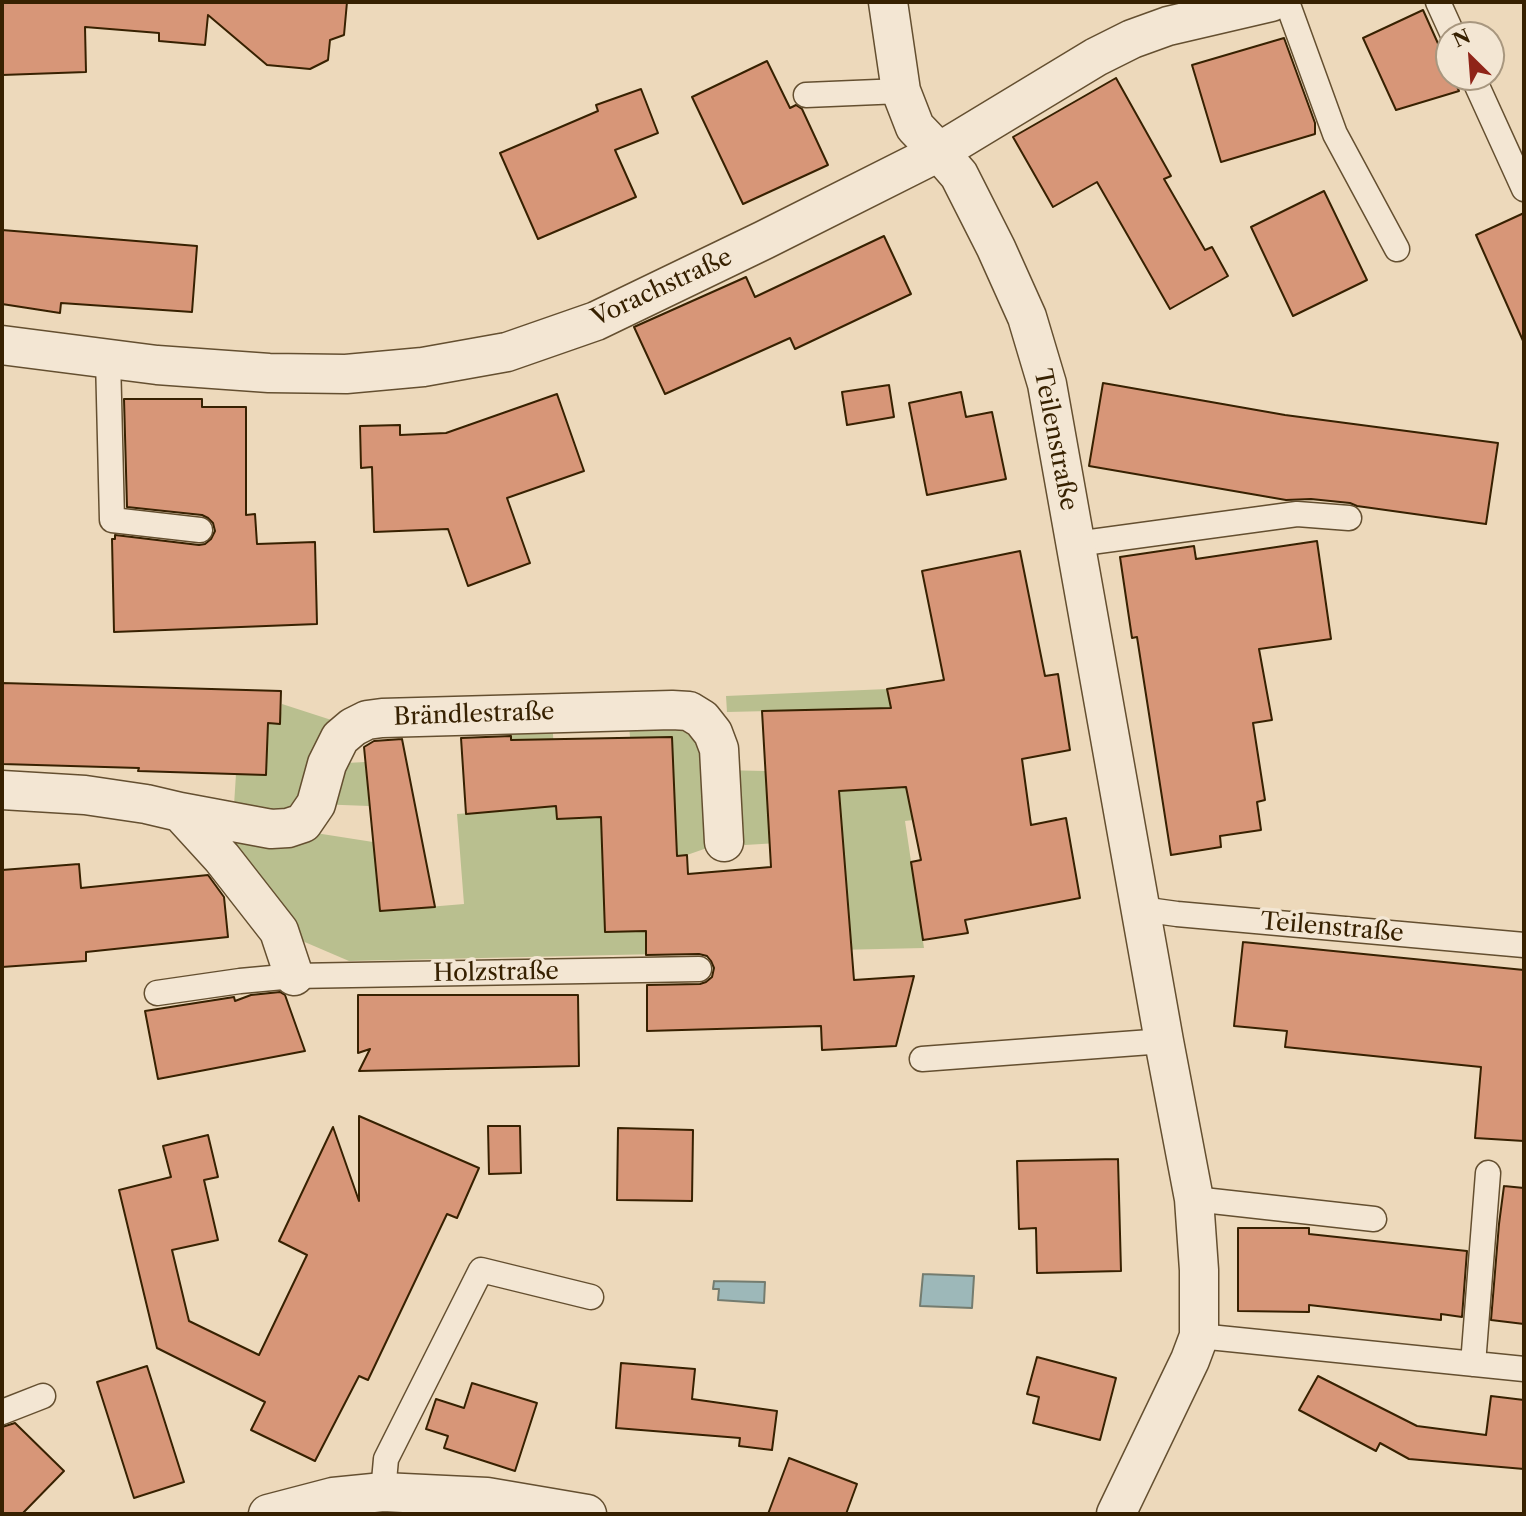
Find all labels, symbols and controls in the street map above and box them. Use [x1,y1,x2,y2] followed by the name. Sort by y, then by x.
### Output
[1435,21,1505,91] north arrow
[1449,24,1474,52] text: N
[587,243,737,333] street label: Vorachstraße
[1027,367,1083,513] street label: Teilenstraße
[393,698,555,732] street label: Brändlestraße
[1259,907,1405,949] street label: Teilenstraße
[433,958,559,988] street label: Holzstraße

